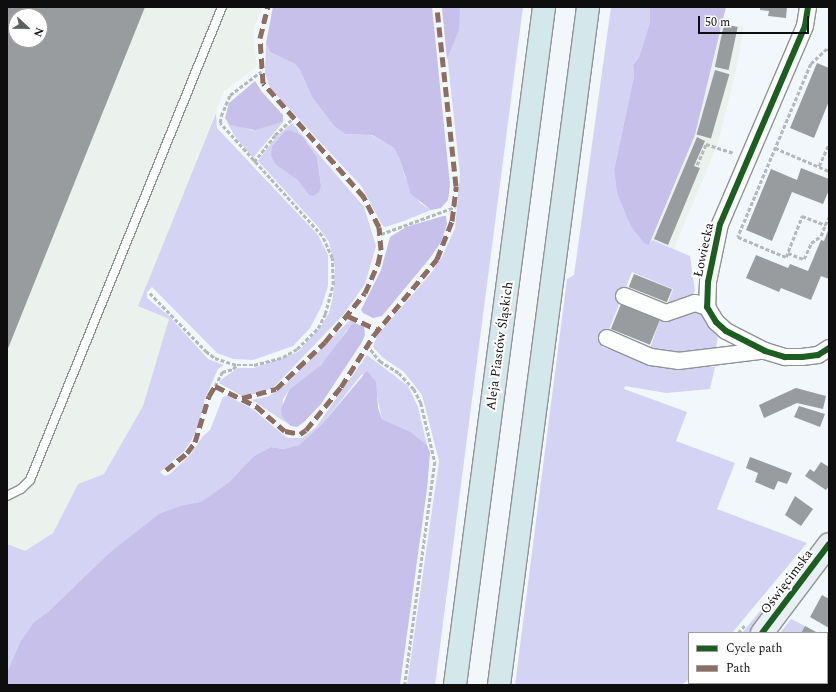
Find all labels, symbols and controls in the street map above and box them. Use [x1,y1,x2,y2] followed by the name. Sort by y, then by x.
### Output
[8,8,48,48] north arrow
[700,8,811,34] scale bar
[705,13,730,32] text: 50 m
[29,25,48,40] text: N
[691,221,717,279] street label: Łowiecka
[483,281,517,411] street label: Aleja Piastów Śląskich
[758,547,816,617] street label: Oświęcimska
[688,632,828,684] legend
[726,639,783,658] text: Cycle path
[726,659,751,678] text: Path

